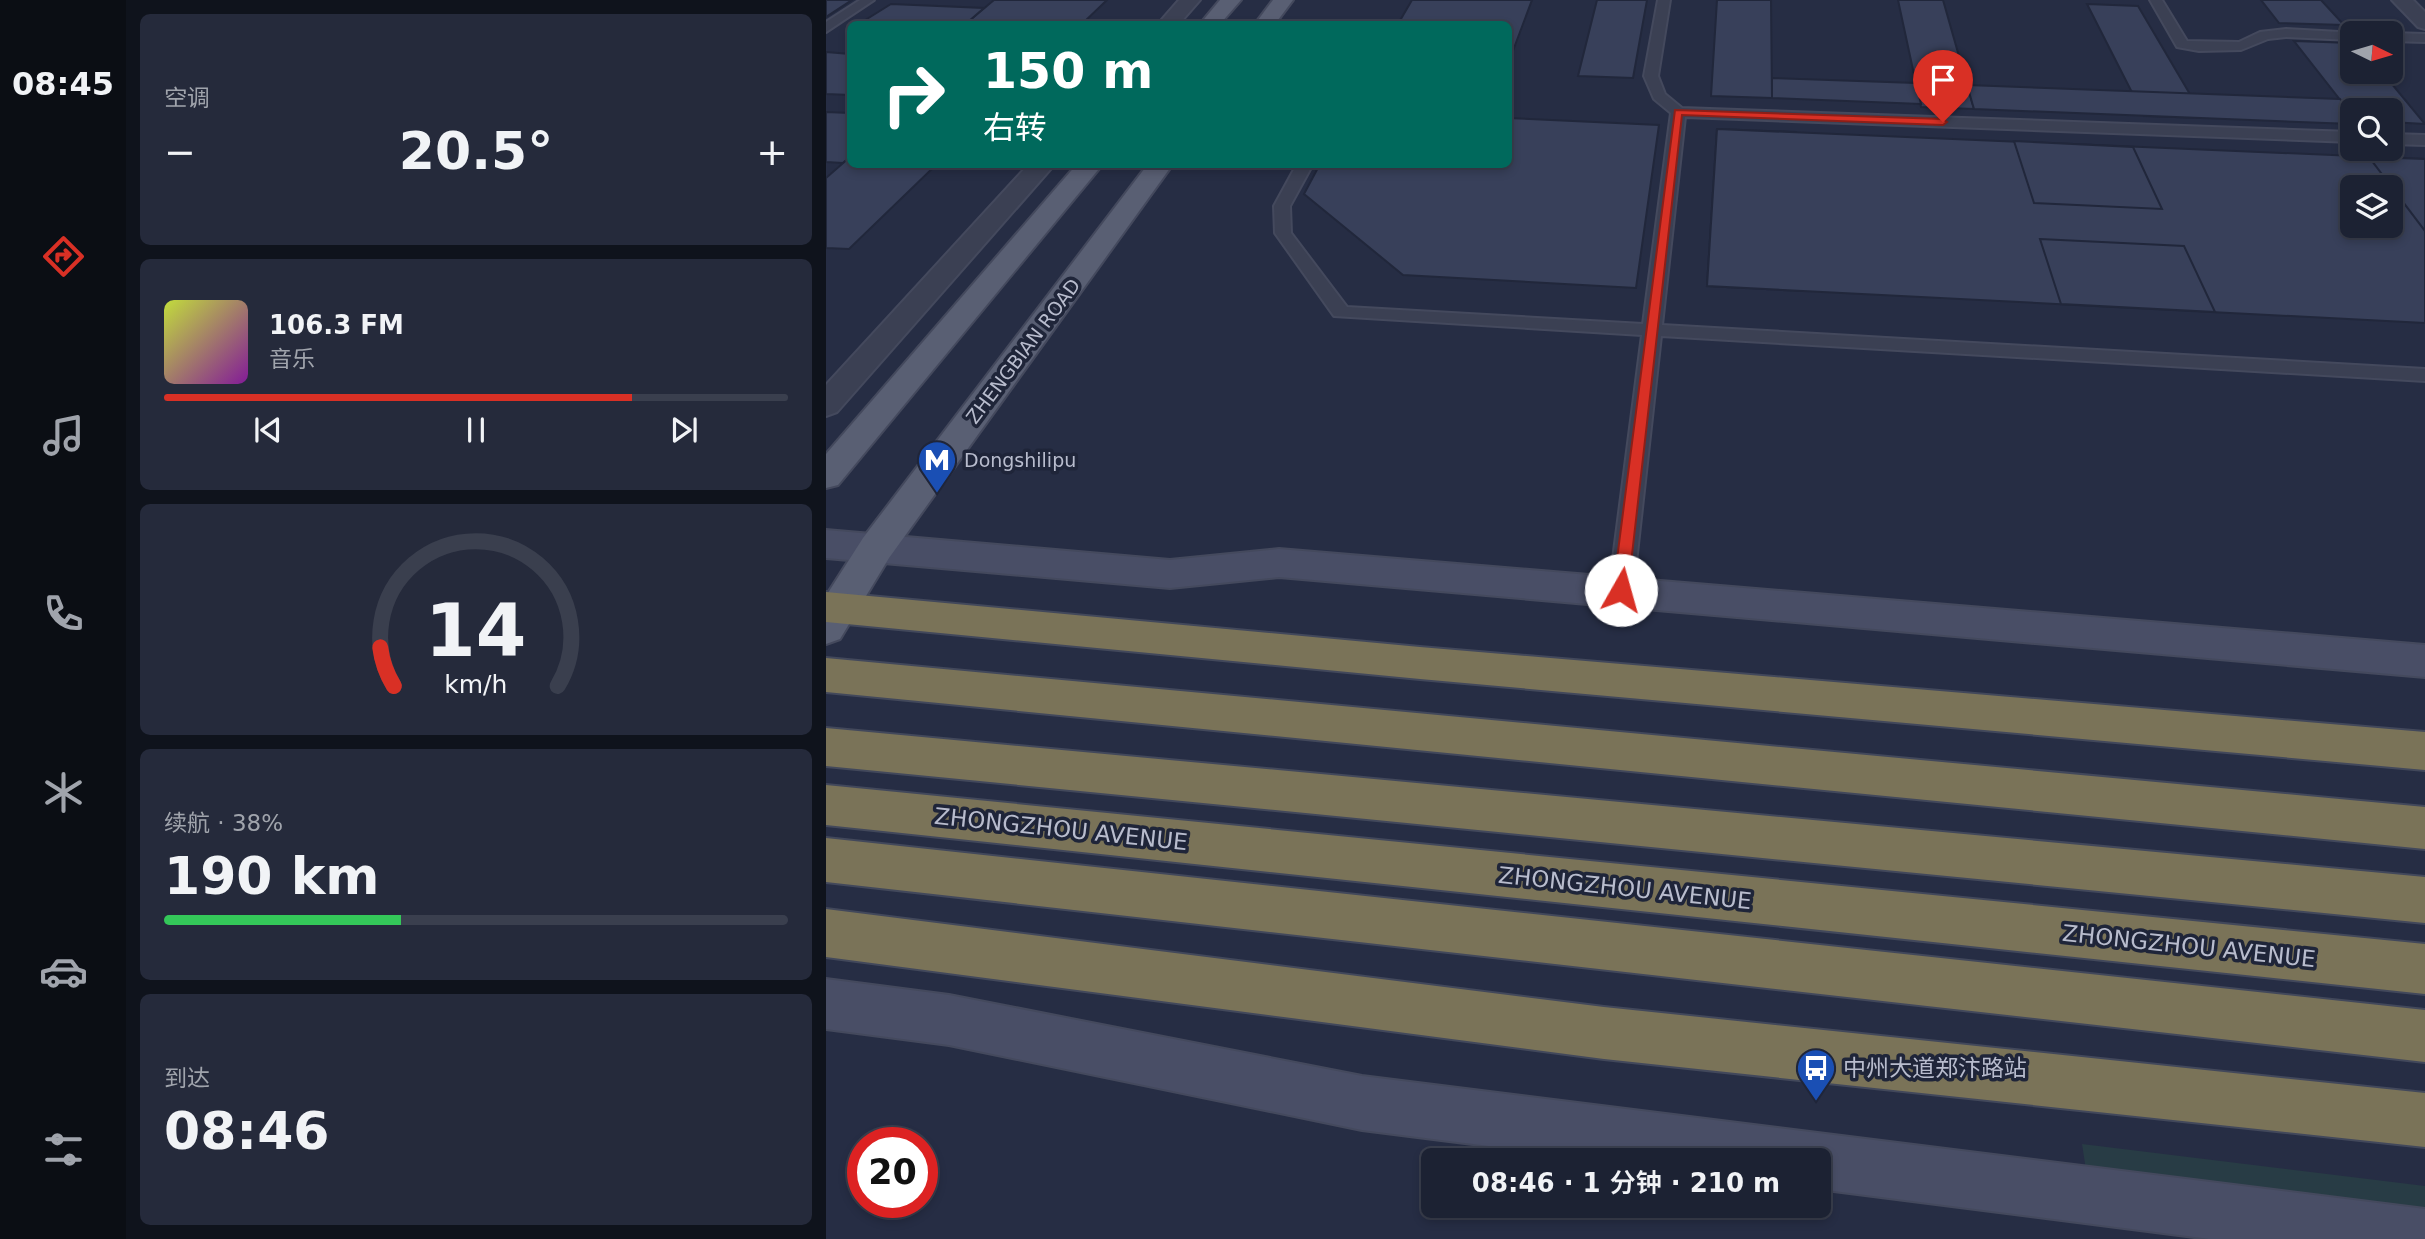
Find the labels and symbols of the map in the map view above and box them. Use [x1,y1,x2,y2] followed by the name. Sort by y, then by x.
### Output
[2340,21,2403,84] north arrow
[1913,50,1973,122] pin
[961,274,1085,428] street label: ZHENGBIAN ROAD
[916,439,958,494] metro station icon: Dongshilipu
[964,449,1076,471] place label: Dongshilipu
[1584,553,1658,627] position arrow
[933,803,1189,855] street label: ZHONGZHOU AVENUE
[1497,862,1753,914] street label: ZHONGZHOU AVENUE
[2061,920,2317,972] street label: ZHONGZHOU AVENUE
[1795,1047,1837,1102] bus stop icon: 中州大道郑汴路站
[1843,1055,2027,1081] place label: 中州大道郑汴路站
[847,1127,938,1218] speed limit sign: 20

